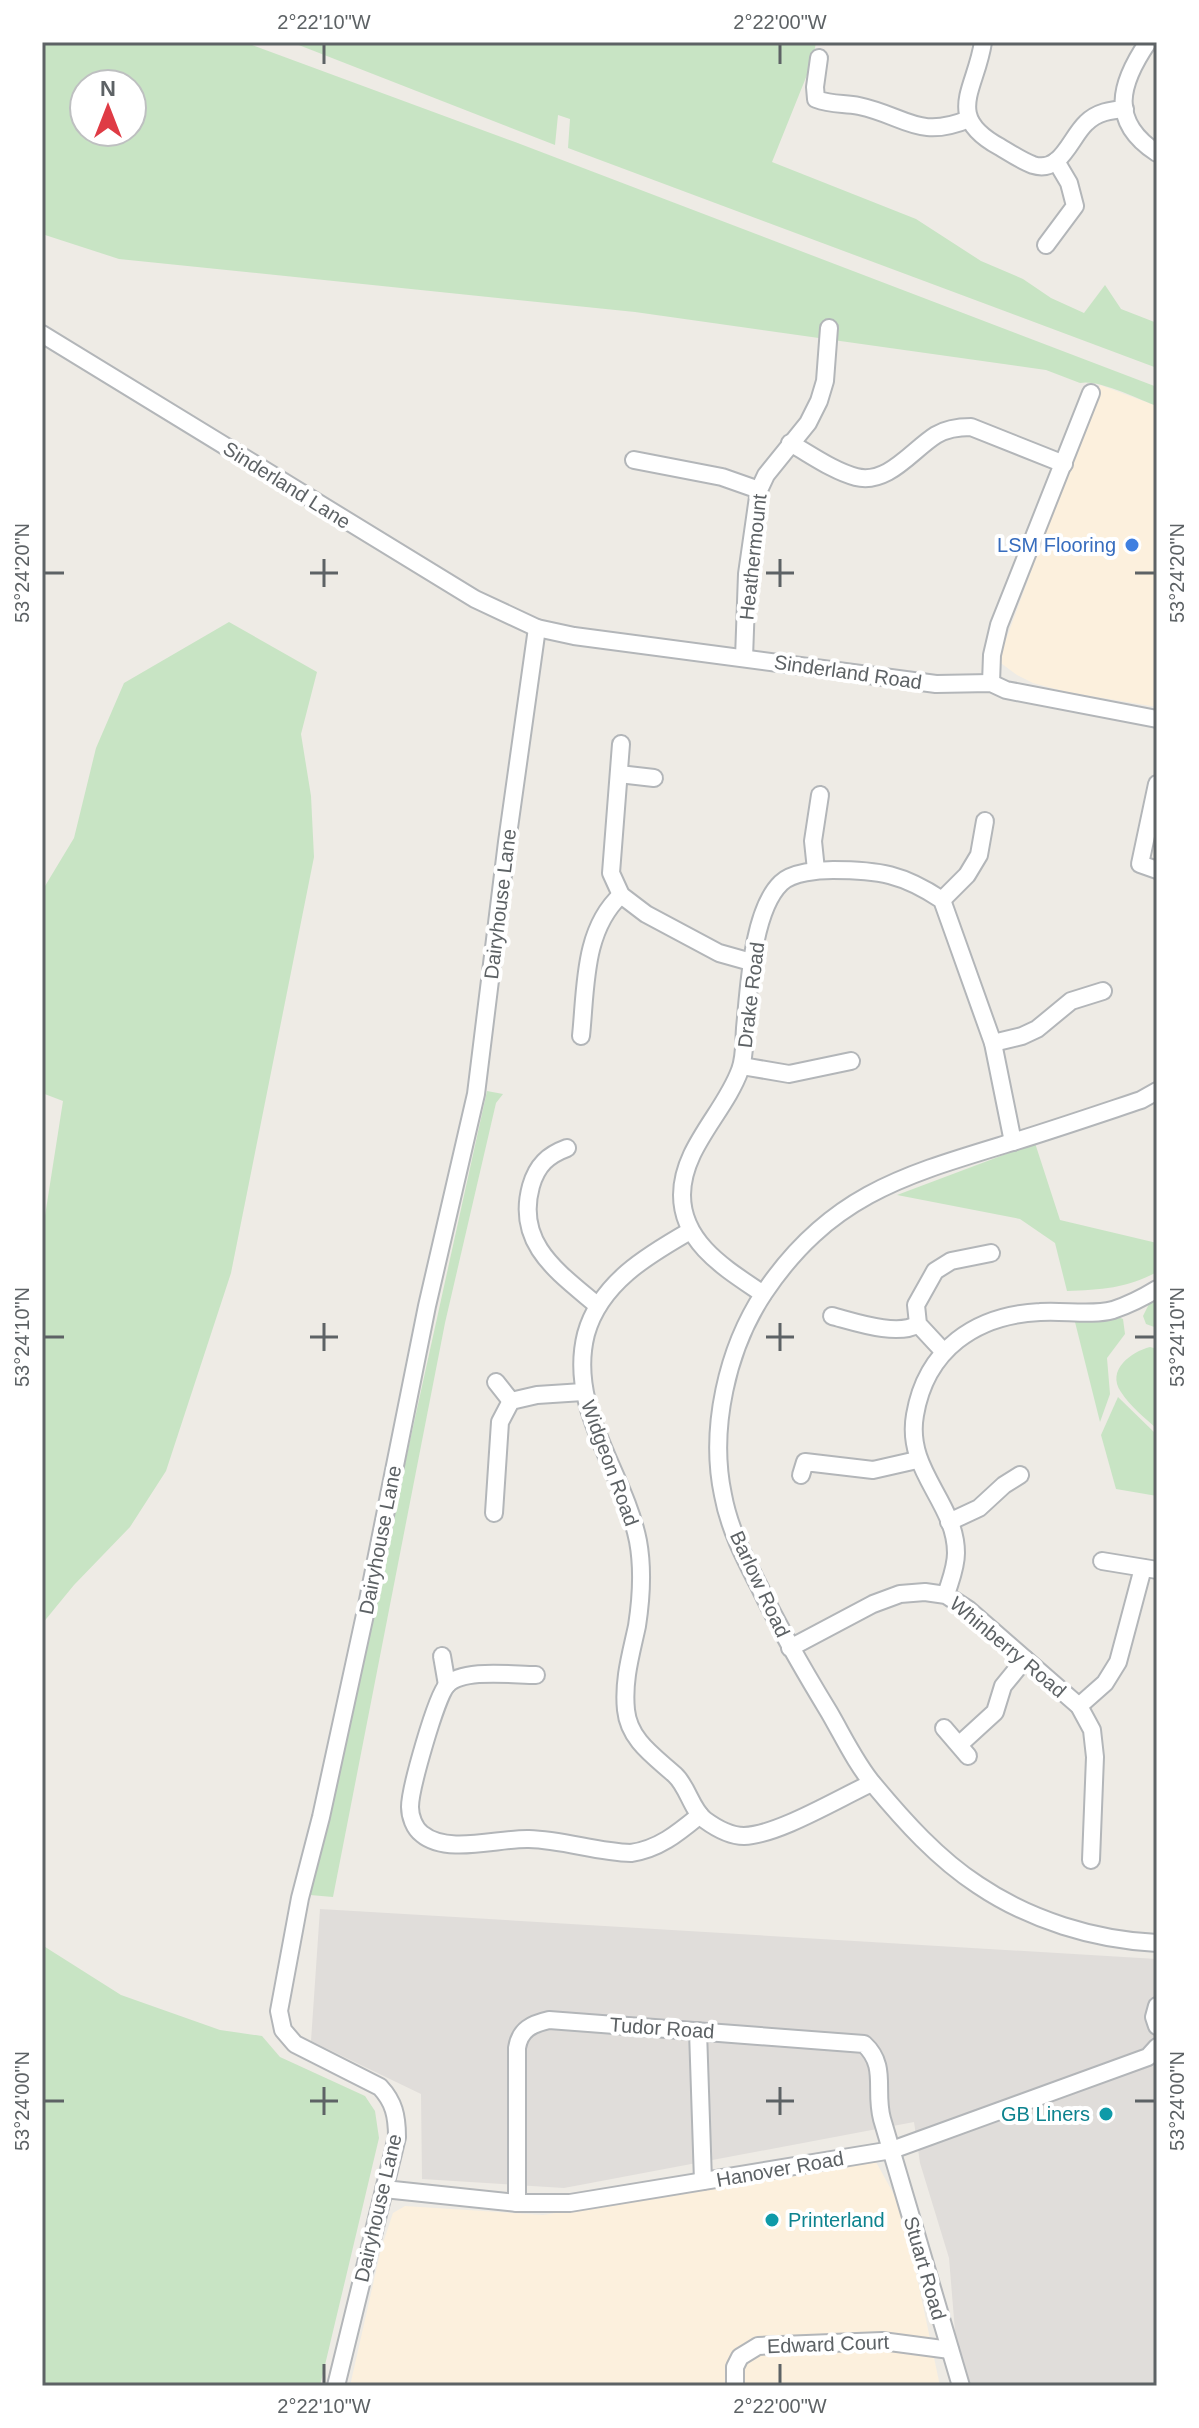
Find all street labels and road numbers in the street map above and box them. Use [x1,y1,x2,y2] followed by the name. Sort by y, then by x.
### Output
[219,437,355,533] street label: Sinderland Lane
[735,492,771,621] street label: Heathermount
[773,651,923,693] street label: Sinderland Road
[480,828,520,980] street label: Dairyhouse Lane
[734,941,768,1049] street label: Drake Road
[577,1397,643,1529] street label: Widgeon Road
[355,1464,405,1616] street label: Dairyhouse Lane
[726,1527,794,1641] street label: Barlow Road
[946,1592,1070,1702] street label: Whinberry Road
[609,2013,715,2043] street label: Tudor Road
[350,2132,406,2284] street label: Dairyhouse Lane
[715,2147,845,2191] street label: Hanover Road
[900,2214,950,2322] street label: Stuart Road
[767,2331,890,2357] street label: Edward Court

